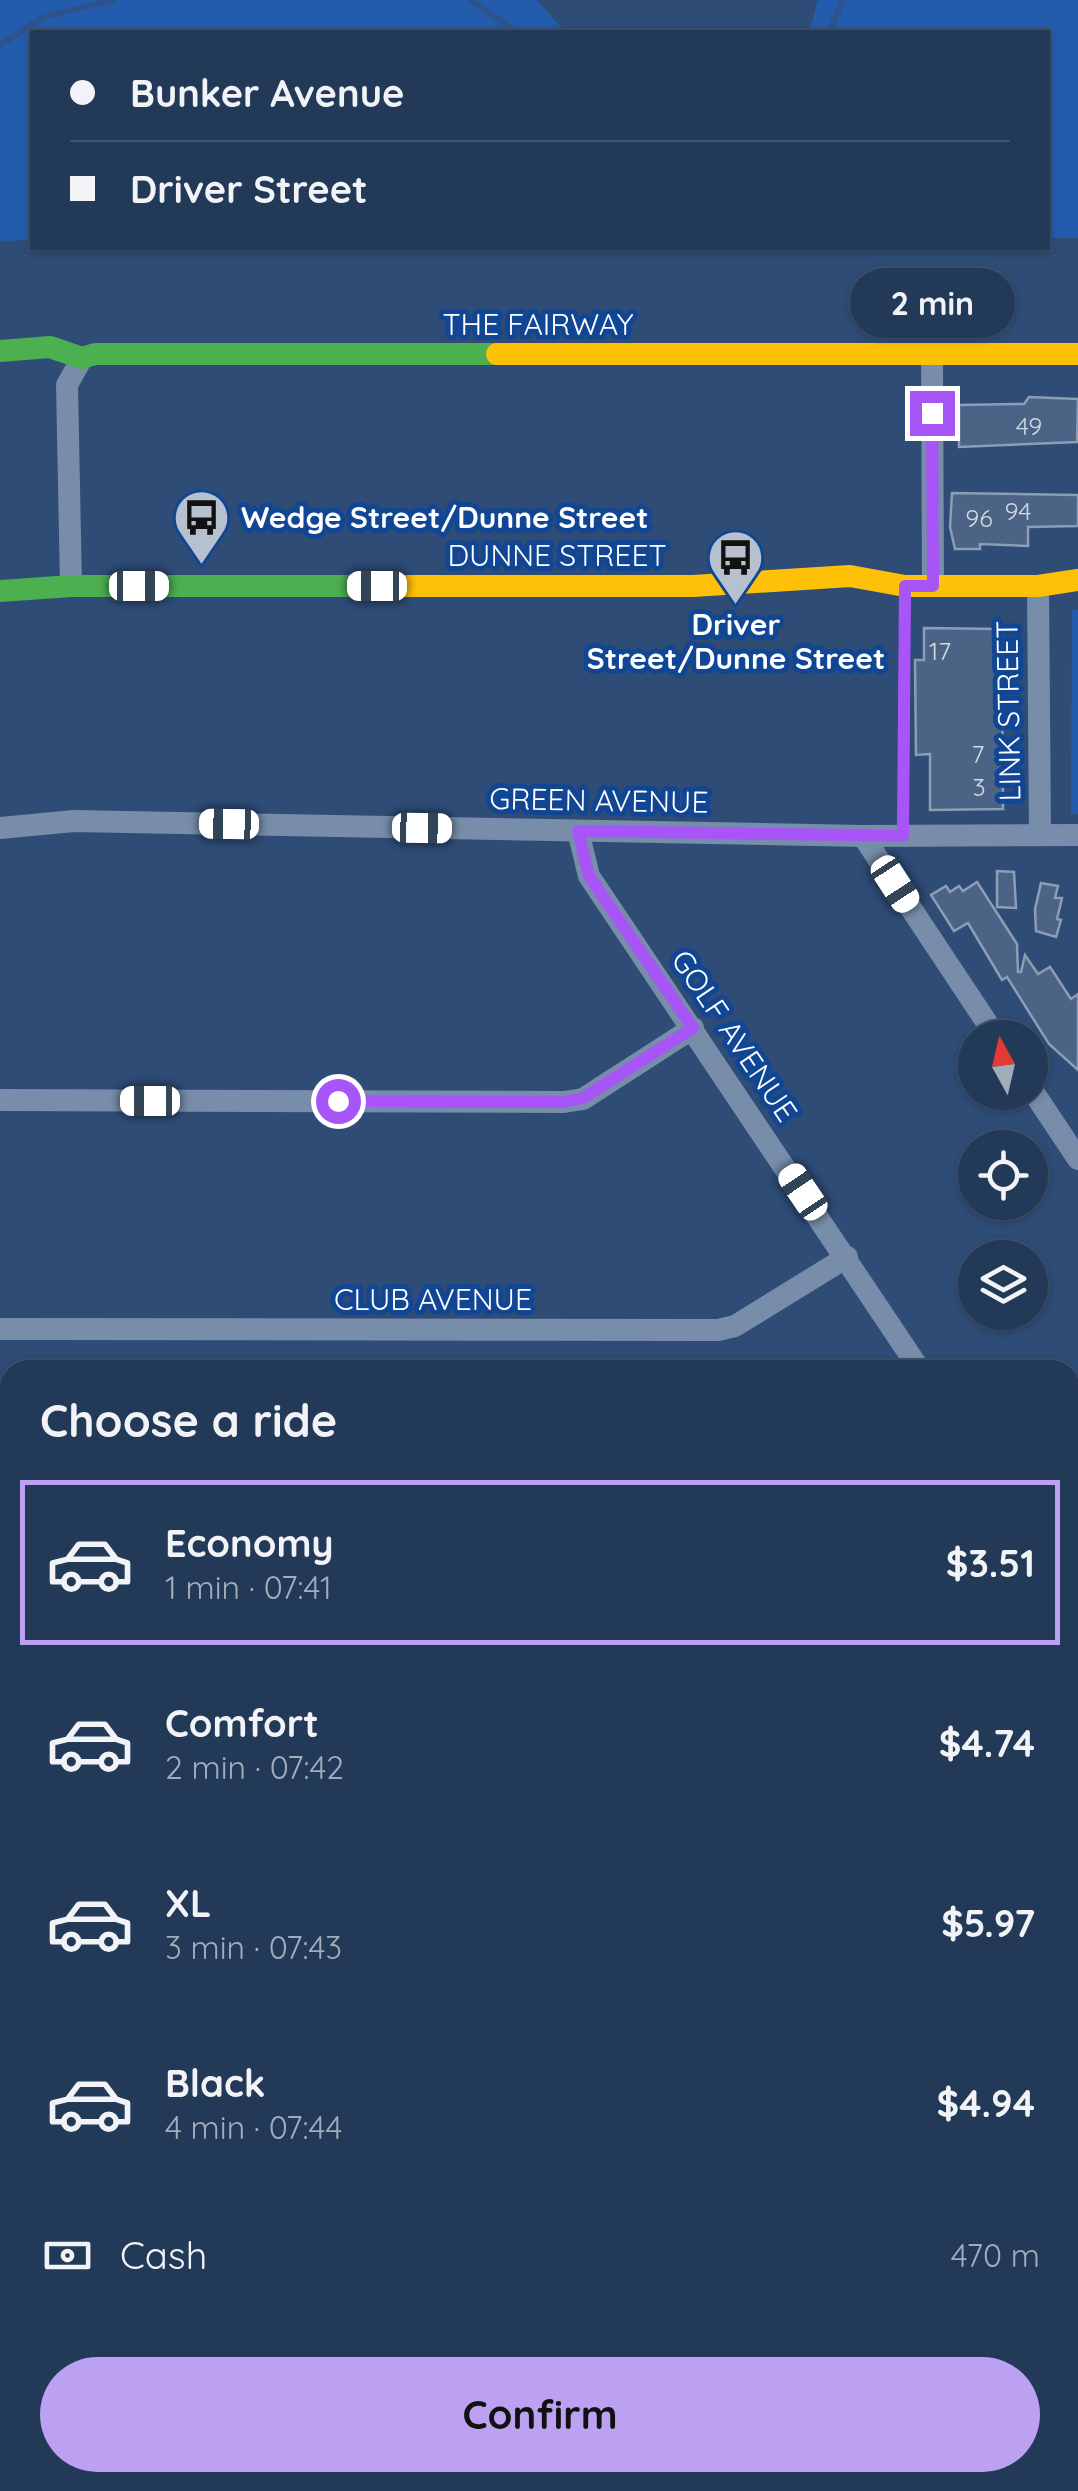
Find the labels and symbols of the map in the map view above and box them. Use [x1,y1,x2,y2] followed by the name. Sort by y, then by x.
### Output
[850,268,1014,338] callout: 2 min
[442,305,634,343] street label: THE FAIRWAY
[910,391,955,436] route end
[1016,410,1042,441] house number: 49
[172,488,232,567] bus stop icon: Wedge Street/Dunne Street
[1004,495,1032,526] house number: 94
[241,498,648,536] place label: Wedge Street/Dunne Street
[965,502,993,533] house number: 96
[706,527,766,606] bus stop icon: Driver Street/Dunne Street
[447,536,667,574] street label: DUNNE STREET
[109,571,169,601] car
[347,571,407,601] car
[587,605,885,677] place label: Driver Street/Dunne Street
[987,620,1029,802] street label: LINK STREET
[929,635,951,666] house number: 17
[972,738,985,769] house number: 7
[972,771,986,802] house number: 3
[489,779,709,821] street label: GREEN AVENUE
[199,808,259,840] car
[392,812,452,844] car
[866,851,924,917] car
[663,942,806,1129] street label: GOLF AVENUE
[958,1020,1048,1110] north arrow
[316,1079,361,1124] route start
[120,1086,180,1116] car
[774,1159,832,1225] car
[334,1280,532,1318] street label: CLUB AVENUE

